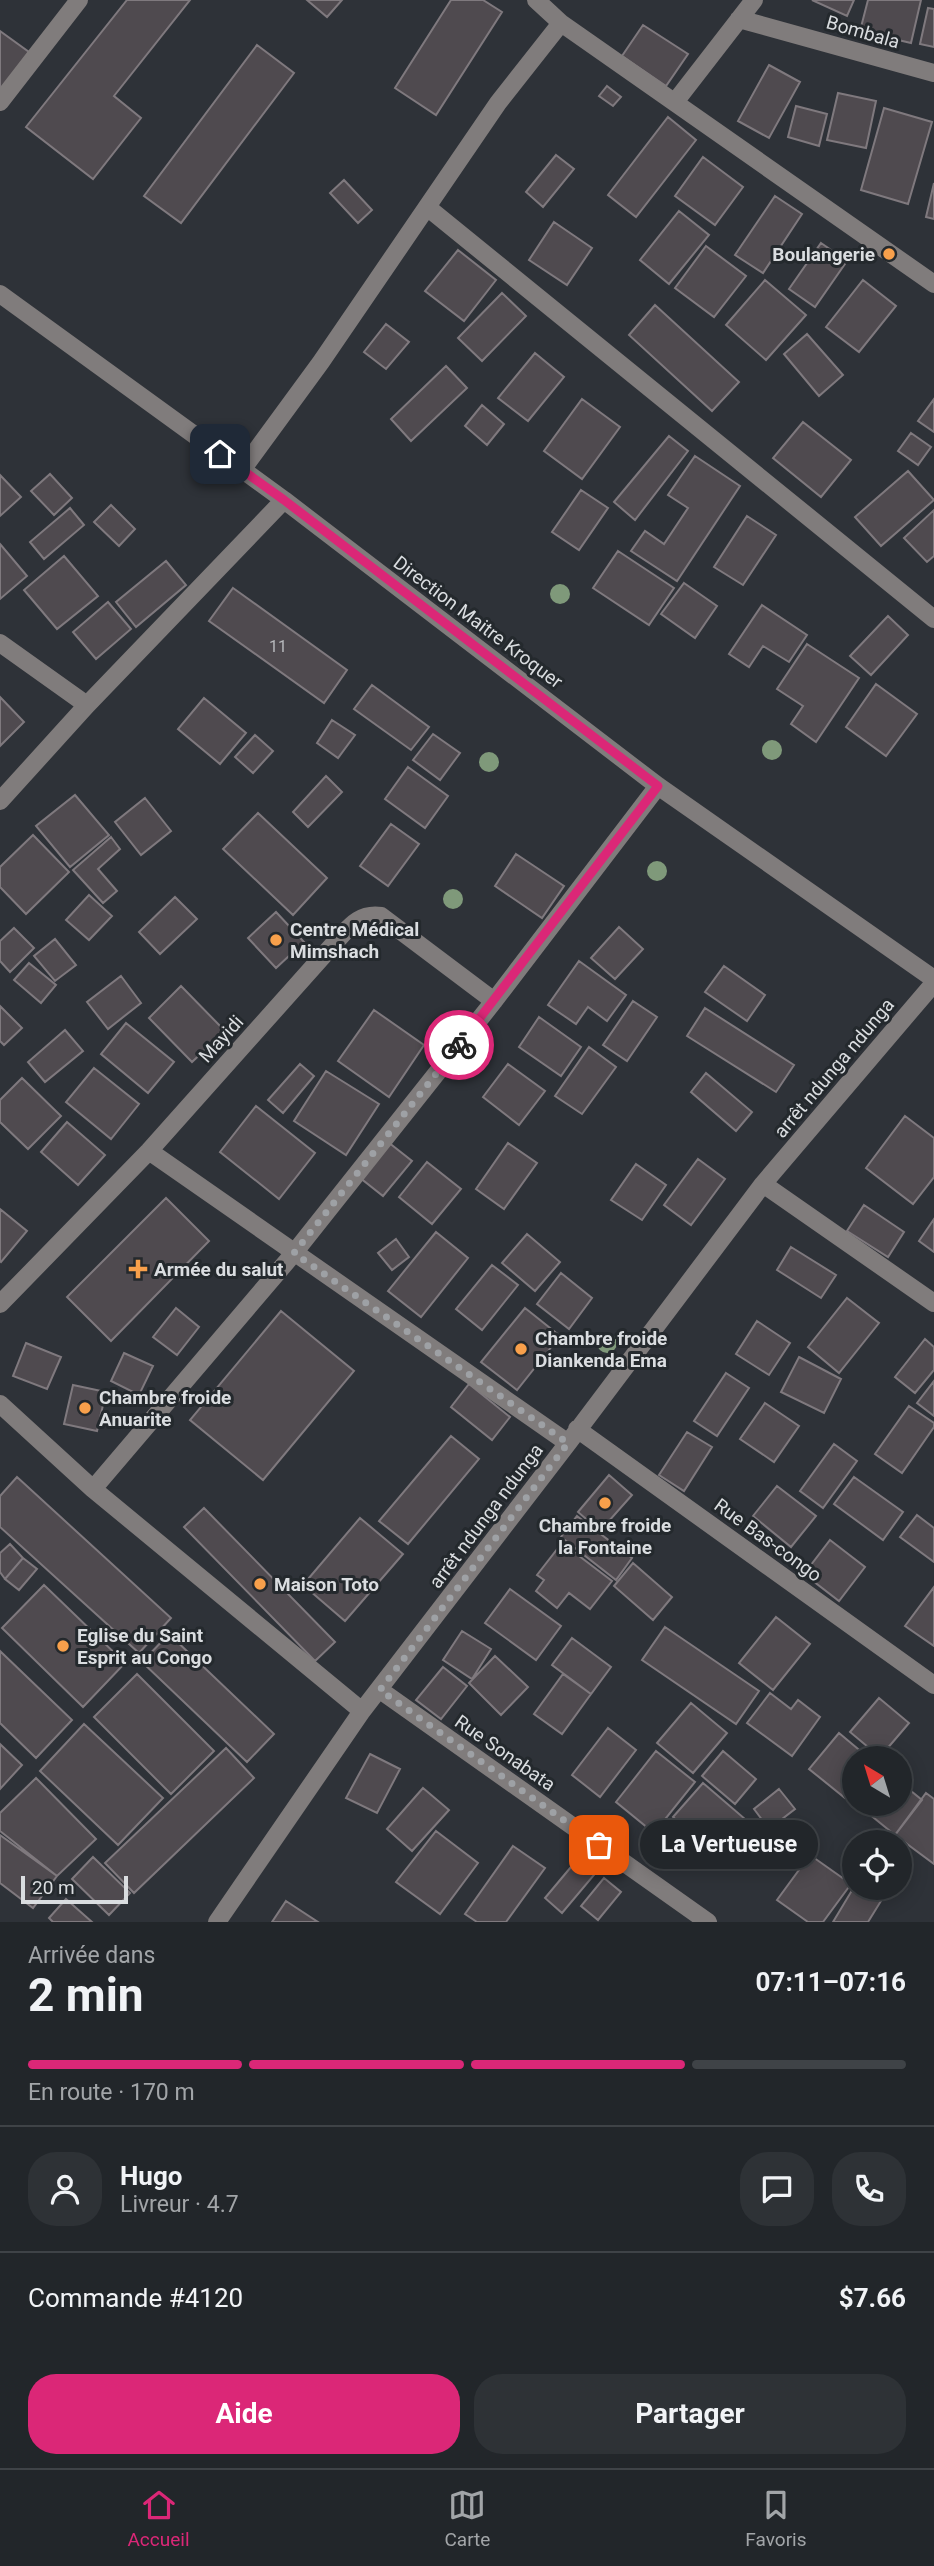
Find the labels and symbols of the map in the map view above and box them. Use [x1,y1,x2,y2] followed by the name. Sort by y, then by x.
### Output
[824,11,902,53] street label: Bombala
[772,243,875,266] place label: Boulangerie
[881,246,897,262] marker: Boulangerie
[190,424,250,484] pin
[389,551,568,693] street label: Direction Maitre Kroquer
[269,637,287,656] house number: 11
[290,918,419,963] place label: Centre Médical Mimshach
[268,932,284,948] marker: Centre Médical Mimshach
[769,994,899,1142] street label: arrêt ndunga ndunga
[424,1010,494,1080] courier
[194,1011,248,1067] street label: Mayidi
[154,1258,284,1281] place label: Armée du salut
[128,1259,148,1279] marker: Armée du salut
[535,1327,667,1372] place label: Chambre froide Diankenda Ema
[513,1341,529,1357] marker: Chambre froide Diankenda Ema
[99,1386,231,1431] place label: Chambre froide Anuarite
[77,1400,93,1416] marker: Chambre froide Anuarite
[424,1439,548,1593] street label: arrêt ndunga ndunga
[710,1493,826,1587] street label: Rue Bas-congo
[597,1495,613,1511] marker: Chambre froide la Fontaine
[539,1514,671,1559] place label: Chambre froide la Fontaine
[274,1573,379,1596] place label: Maison Toto
[252,1576,268,1592] marker: Maison Toto
[77,1624,212,1669] place label: Eglise du Saint Esprit au Congo
[55,1638,71,1654] marker: Eglise du Saint Esprit au Congo
[450,1710,560,1796] street label: Rue Sonabata
[842,1746,912,1816] north arrow
[569,1815,629,1875] pin
[641,1820,820,1870] callout: La Vertueuse
[21,1873,128,1905] scale bar

